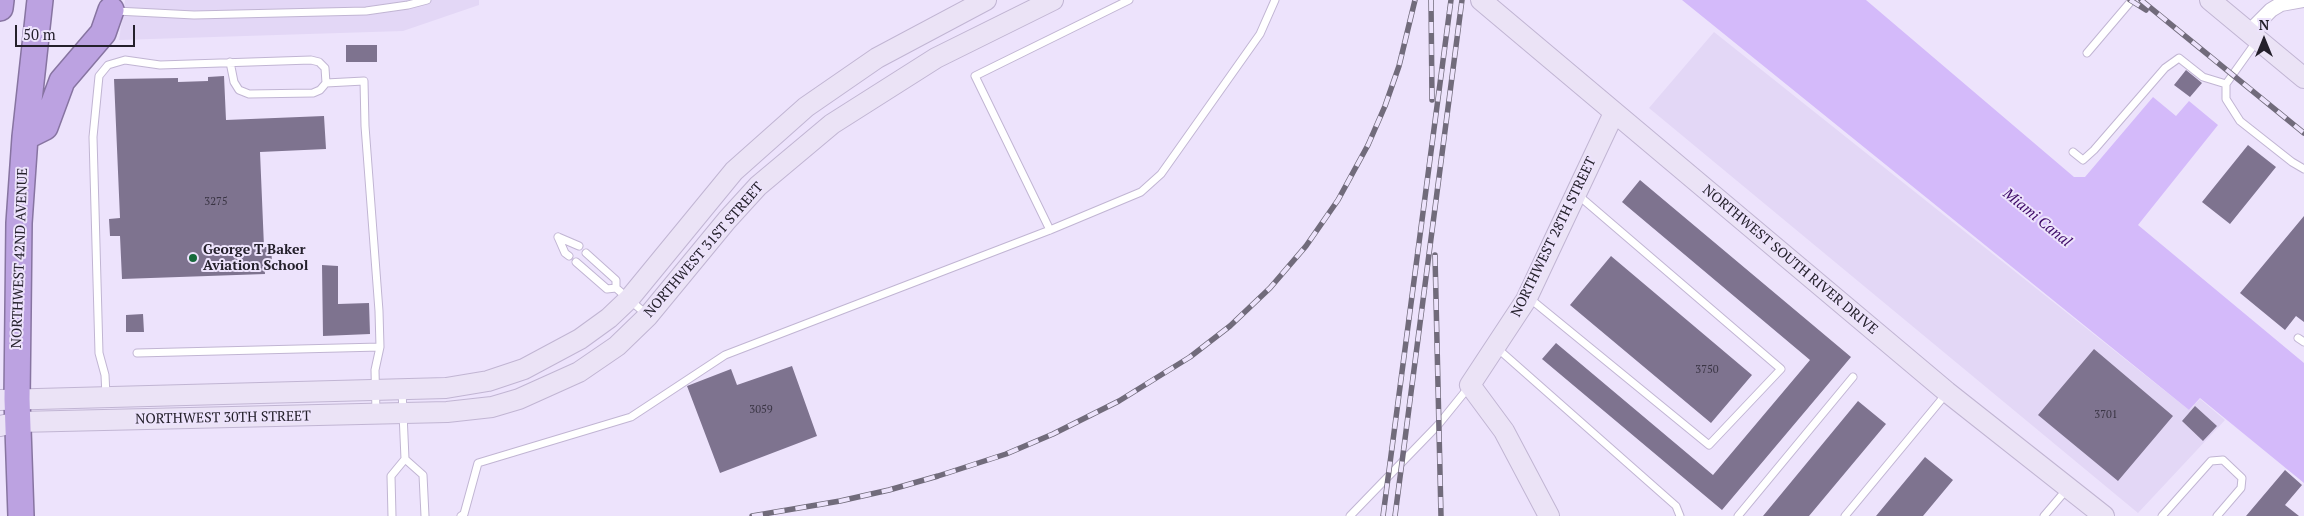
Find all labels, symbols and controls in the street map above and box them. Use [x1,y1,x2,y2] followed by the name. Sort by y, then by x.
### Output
[18,15,138,47] scale bar
[2239,15,2289,65] north arrow
[2259,15,2269,34] text: N
[23,24,56,44] text: 50 m
[1508,154,1600,320] street label: NORTHWEST 28TH STREET
[8,167,32,349] street label: NORTHWEST 42ND AVENUE
[641,179,767,321] street label: NORTHWEST 31ST STREET
[1699,182,1881,338] street label: NORTHWEST SOUTH RIVER DRIVE
[1999,185,2075,251] water label: Miami Canal
[204,195,228,209] house number: 3275
[203,242,308,274] place label: George T Baker Aviation School
[187,252,199,264] marker: George T Baker Aviation School
[1695,363,1719,377] house number: 3750
[749,403,773,417] house number: 3059
[135,408,311,428] street label: NORTHWEST 30TH STREET
[2094,408,2118,422] house number: 3701

